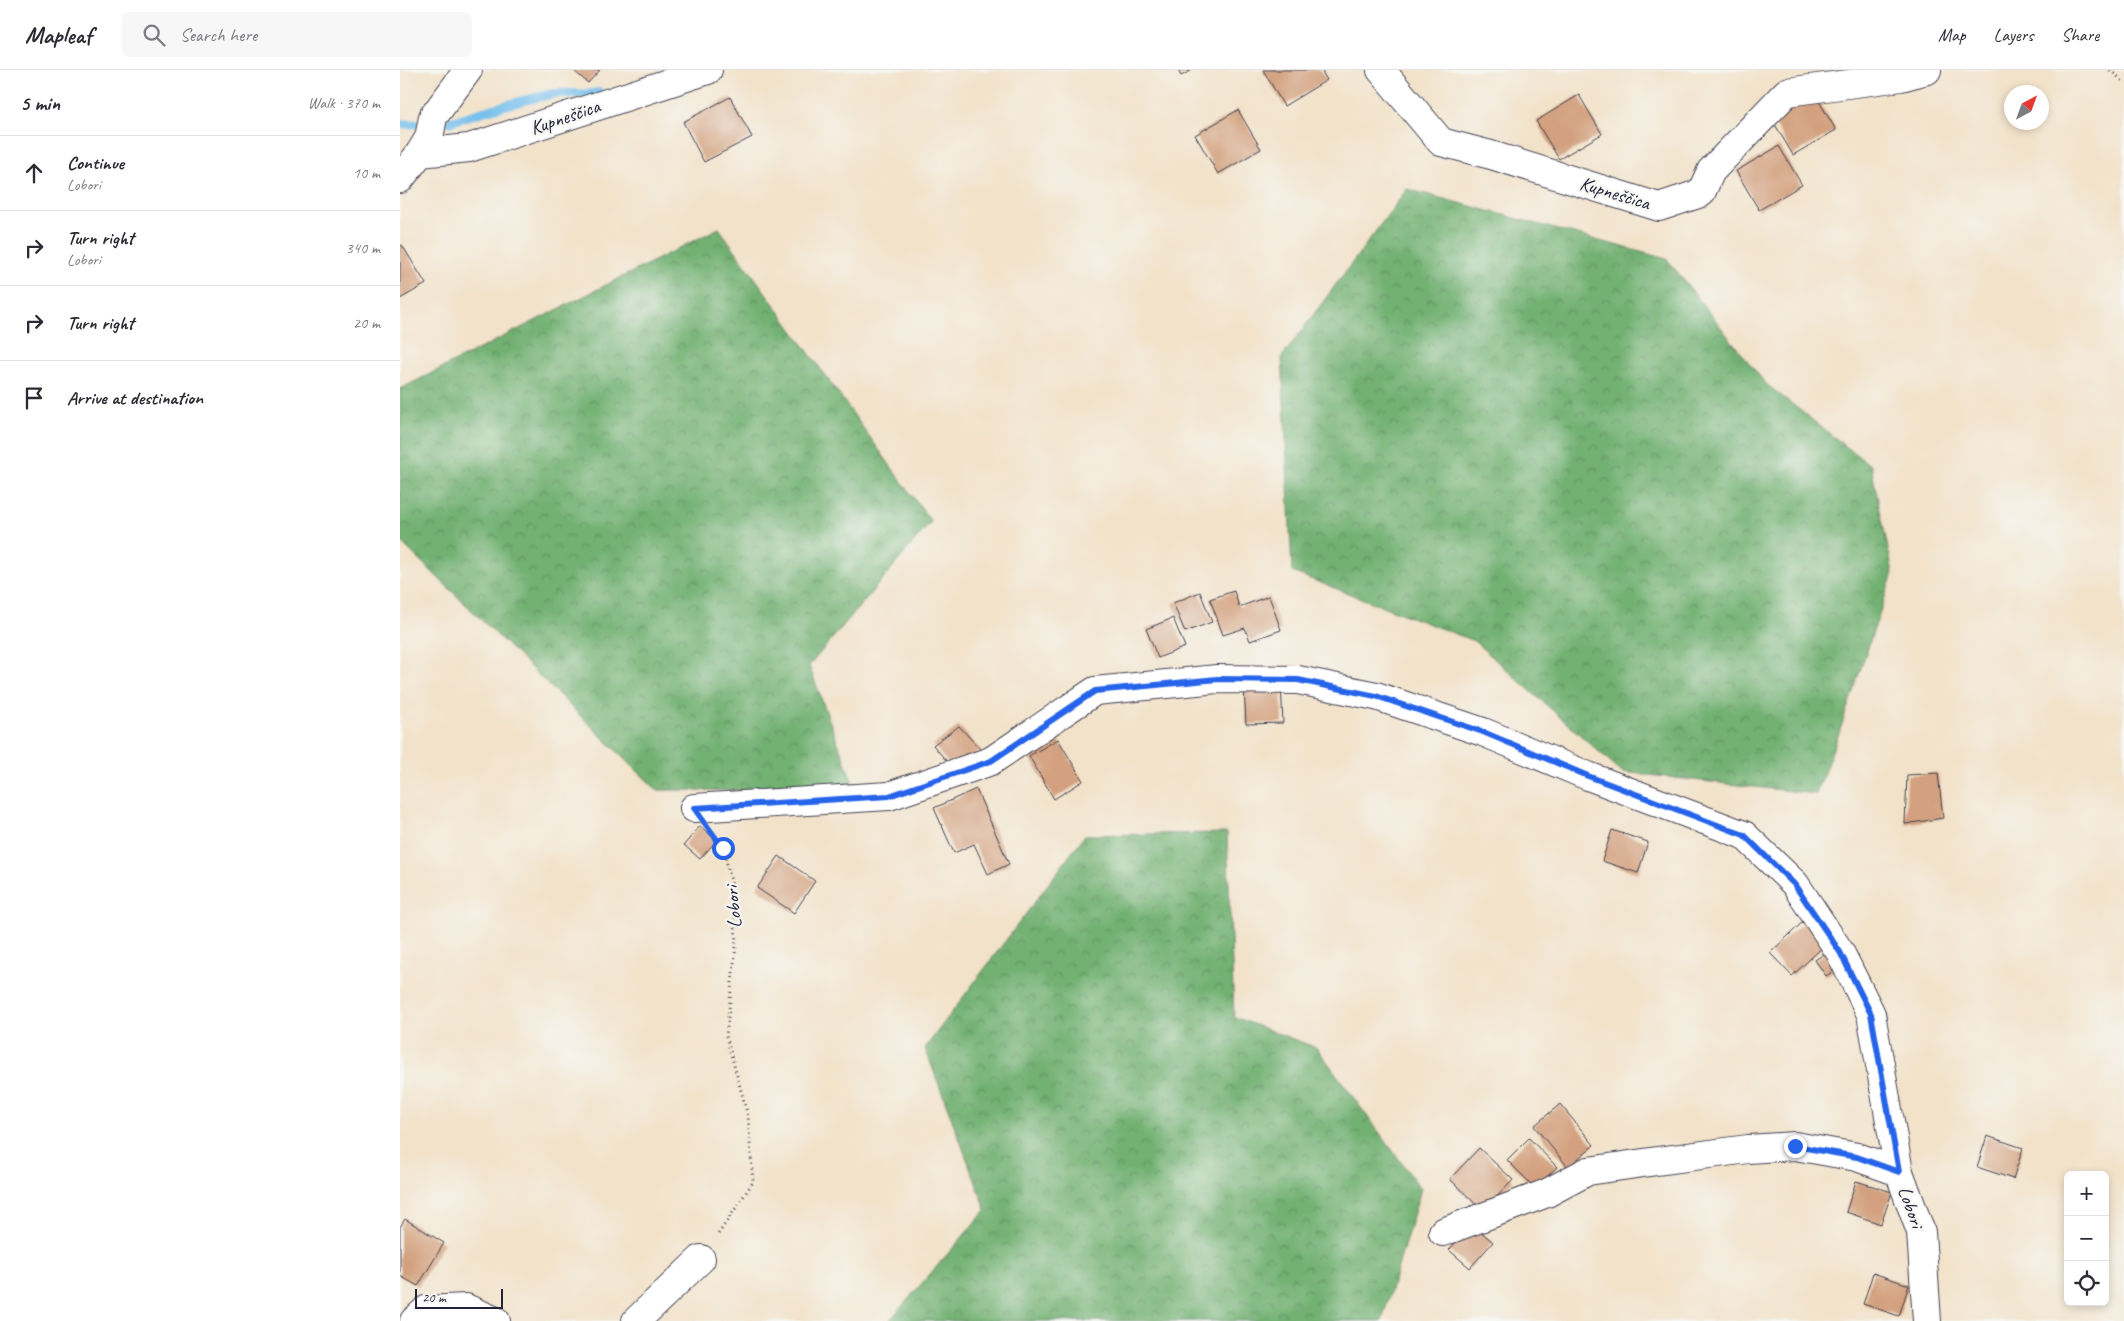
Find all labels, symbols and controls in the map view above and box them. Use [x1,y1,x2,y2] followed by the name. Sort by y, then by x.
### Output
[122,12,472,57] search box
[25,20,92,50] text: Mapleaf
[140,21,168,49] icon: search
[180,23,257,47] text: Search here
[1938,24,1966,46] text: Map
[1994,24,2033,46] text: Layers
[2061,24,2099,46] text: Share
[2004,85,2049,130] north arrow
[20,90,60,116] text: 5 min
[308,93,380,113] text: Walk · 370 m
[527,93,605,141] street label: Kupneščica
[67,151,124,175] text: Continue
[20,159,48,187] icon: ahead
[353,163,380,183] text: 10 m
[1577,171,1655,216] street label: Kupneščica
[67,175,101,195] text: Lobori
[67,226,134,250] text: Turn right
[20,234,48,262] icon: right
[346,238,380,258] text: 340 m
[67,250,101,270] text: Lobori
[20,309,48,337] icon: right
[67,311,134,335] text: Turn right
[353,313,380,333] text: 20 m
[20,384,48,412] icon: arrive
[67,386,203,410] text: Arrive at destination
[712,837,735,860] route start
[719,883,747,929] street label: Lobori
[1784,1135,1807,1158] route end
[2064,1171,2109,1306] map controls
[2064,1171,2109,1216] button: +
[1892,1183,1930,1233] street label: Lobori
[2064,1216,2109,1261] button: −
[2064,1261,2109,1306] button: locate
[415,1286,502,1309] scale bar
[422,1289,446,1306] text: 20 m

